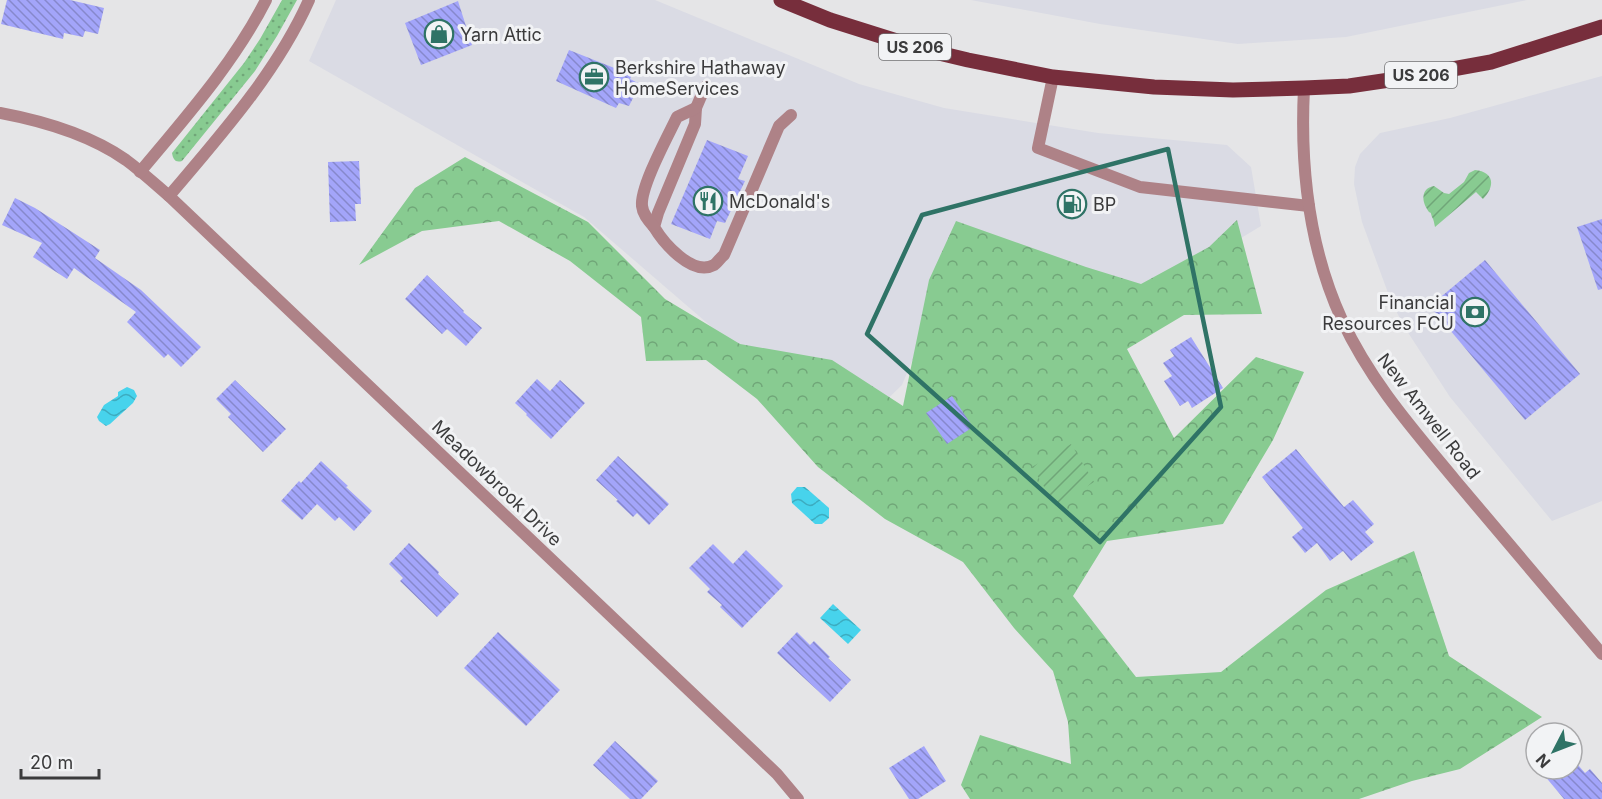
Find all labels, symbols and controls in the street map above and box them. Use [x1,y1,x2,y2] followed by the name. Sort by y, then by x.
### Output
[423,18,455,50] shop icon: Yarn Attic
[460,24,542,45] place label: Yarn Attic
[879,34,951,60] road number: US 206
[615,57,786,99] place label: Berkshire Hathaway HomeServices
[578,61,610,93] office icon: Berkshire Hathaway HomeServices
[1385,62,1457,88] road number: US 206
[692,185,724,217] restaurant icon: McDonald's
[1056,188,1088,220] fuel station icon: BP
[729,191,830,212] place label: McDonald's
[1093,194,1116,215] place label: BP
[1322,292,1454,334] place label: Financial Resources FCU
[1459,296,1491,328] bank icon: Financial Resources FCU
[1373,349,1485,483] street label: New Amwell Road
[428,416,566,550] street label: Meadowbrook Drive
[1524,721,1584,781] north arrow
[21,742,99,780] scale bar
[1531,750,1554,772] text: N
[30,752,73,773] text: 20 m

